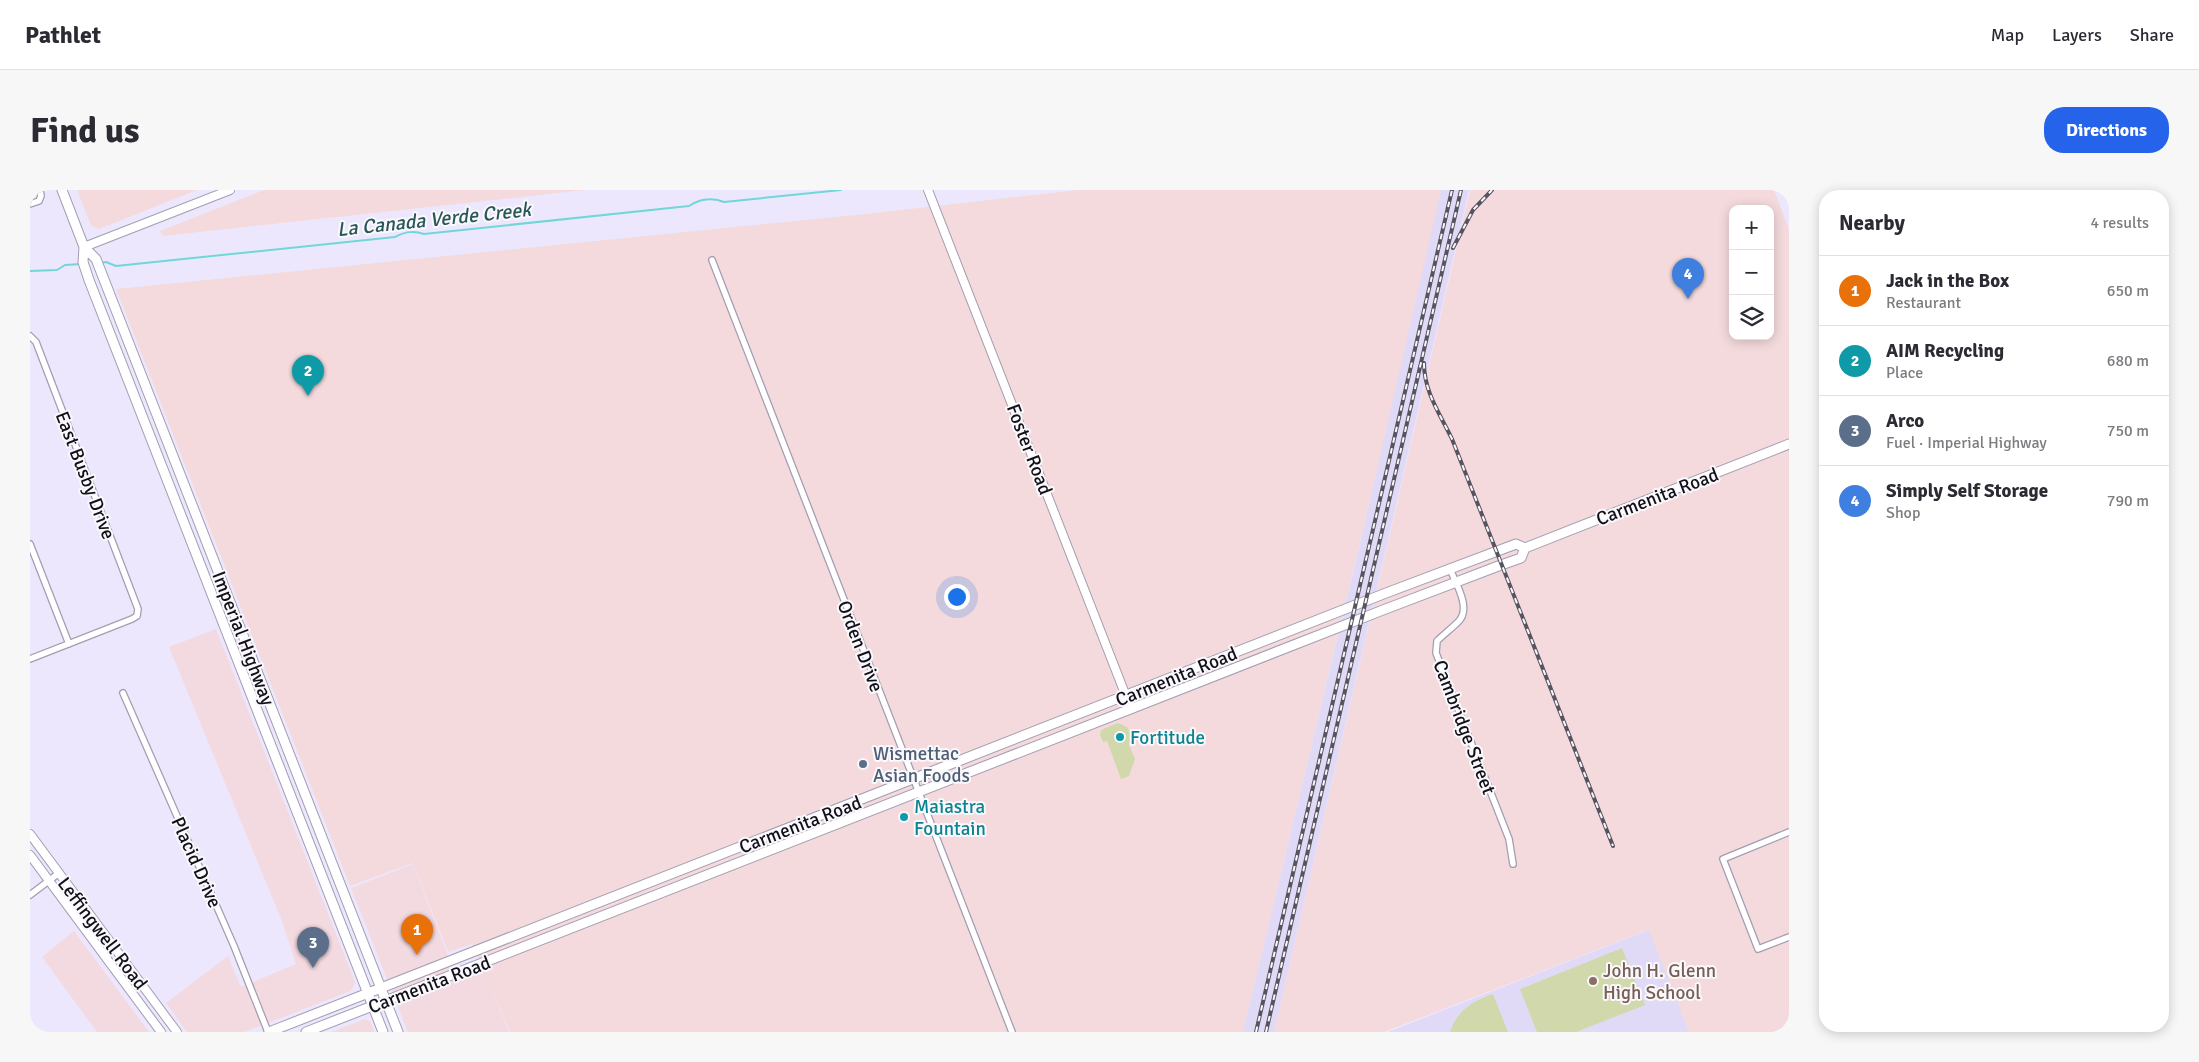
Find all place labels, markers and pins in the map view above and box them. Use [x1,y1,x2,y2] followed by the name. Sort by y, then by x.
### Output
[1672,258,1704,299] pin: 4
[292,355,324,396] pin: 2
[1130,726,1205,750] place label: Fortitude
[1114,731,1126,743] marker: Fortitude
[873,742,970,788] place label: Wismettac Asian Foods
[857,758,869,770] marker: Wismettac Asian Foods
[914,795,986,841] place label: Maiastra Fountain
[898,811,910,823] marker: Maiastra Fountain
[401,914,433,955] pin: 1
[297,927,329,968] pin: 3
[1603,959,1716,1005] place label: John H. Glenn High School
[1587,975,1599,987] marker: John H. Glenn High School

